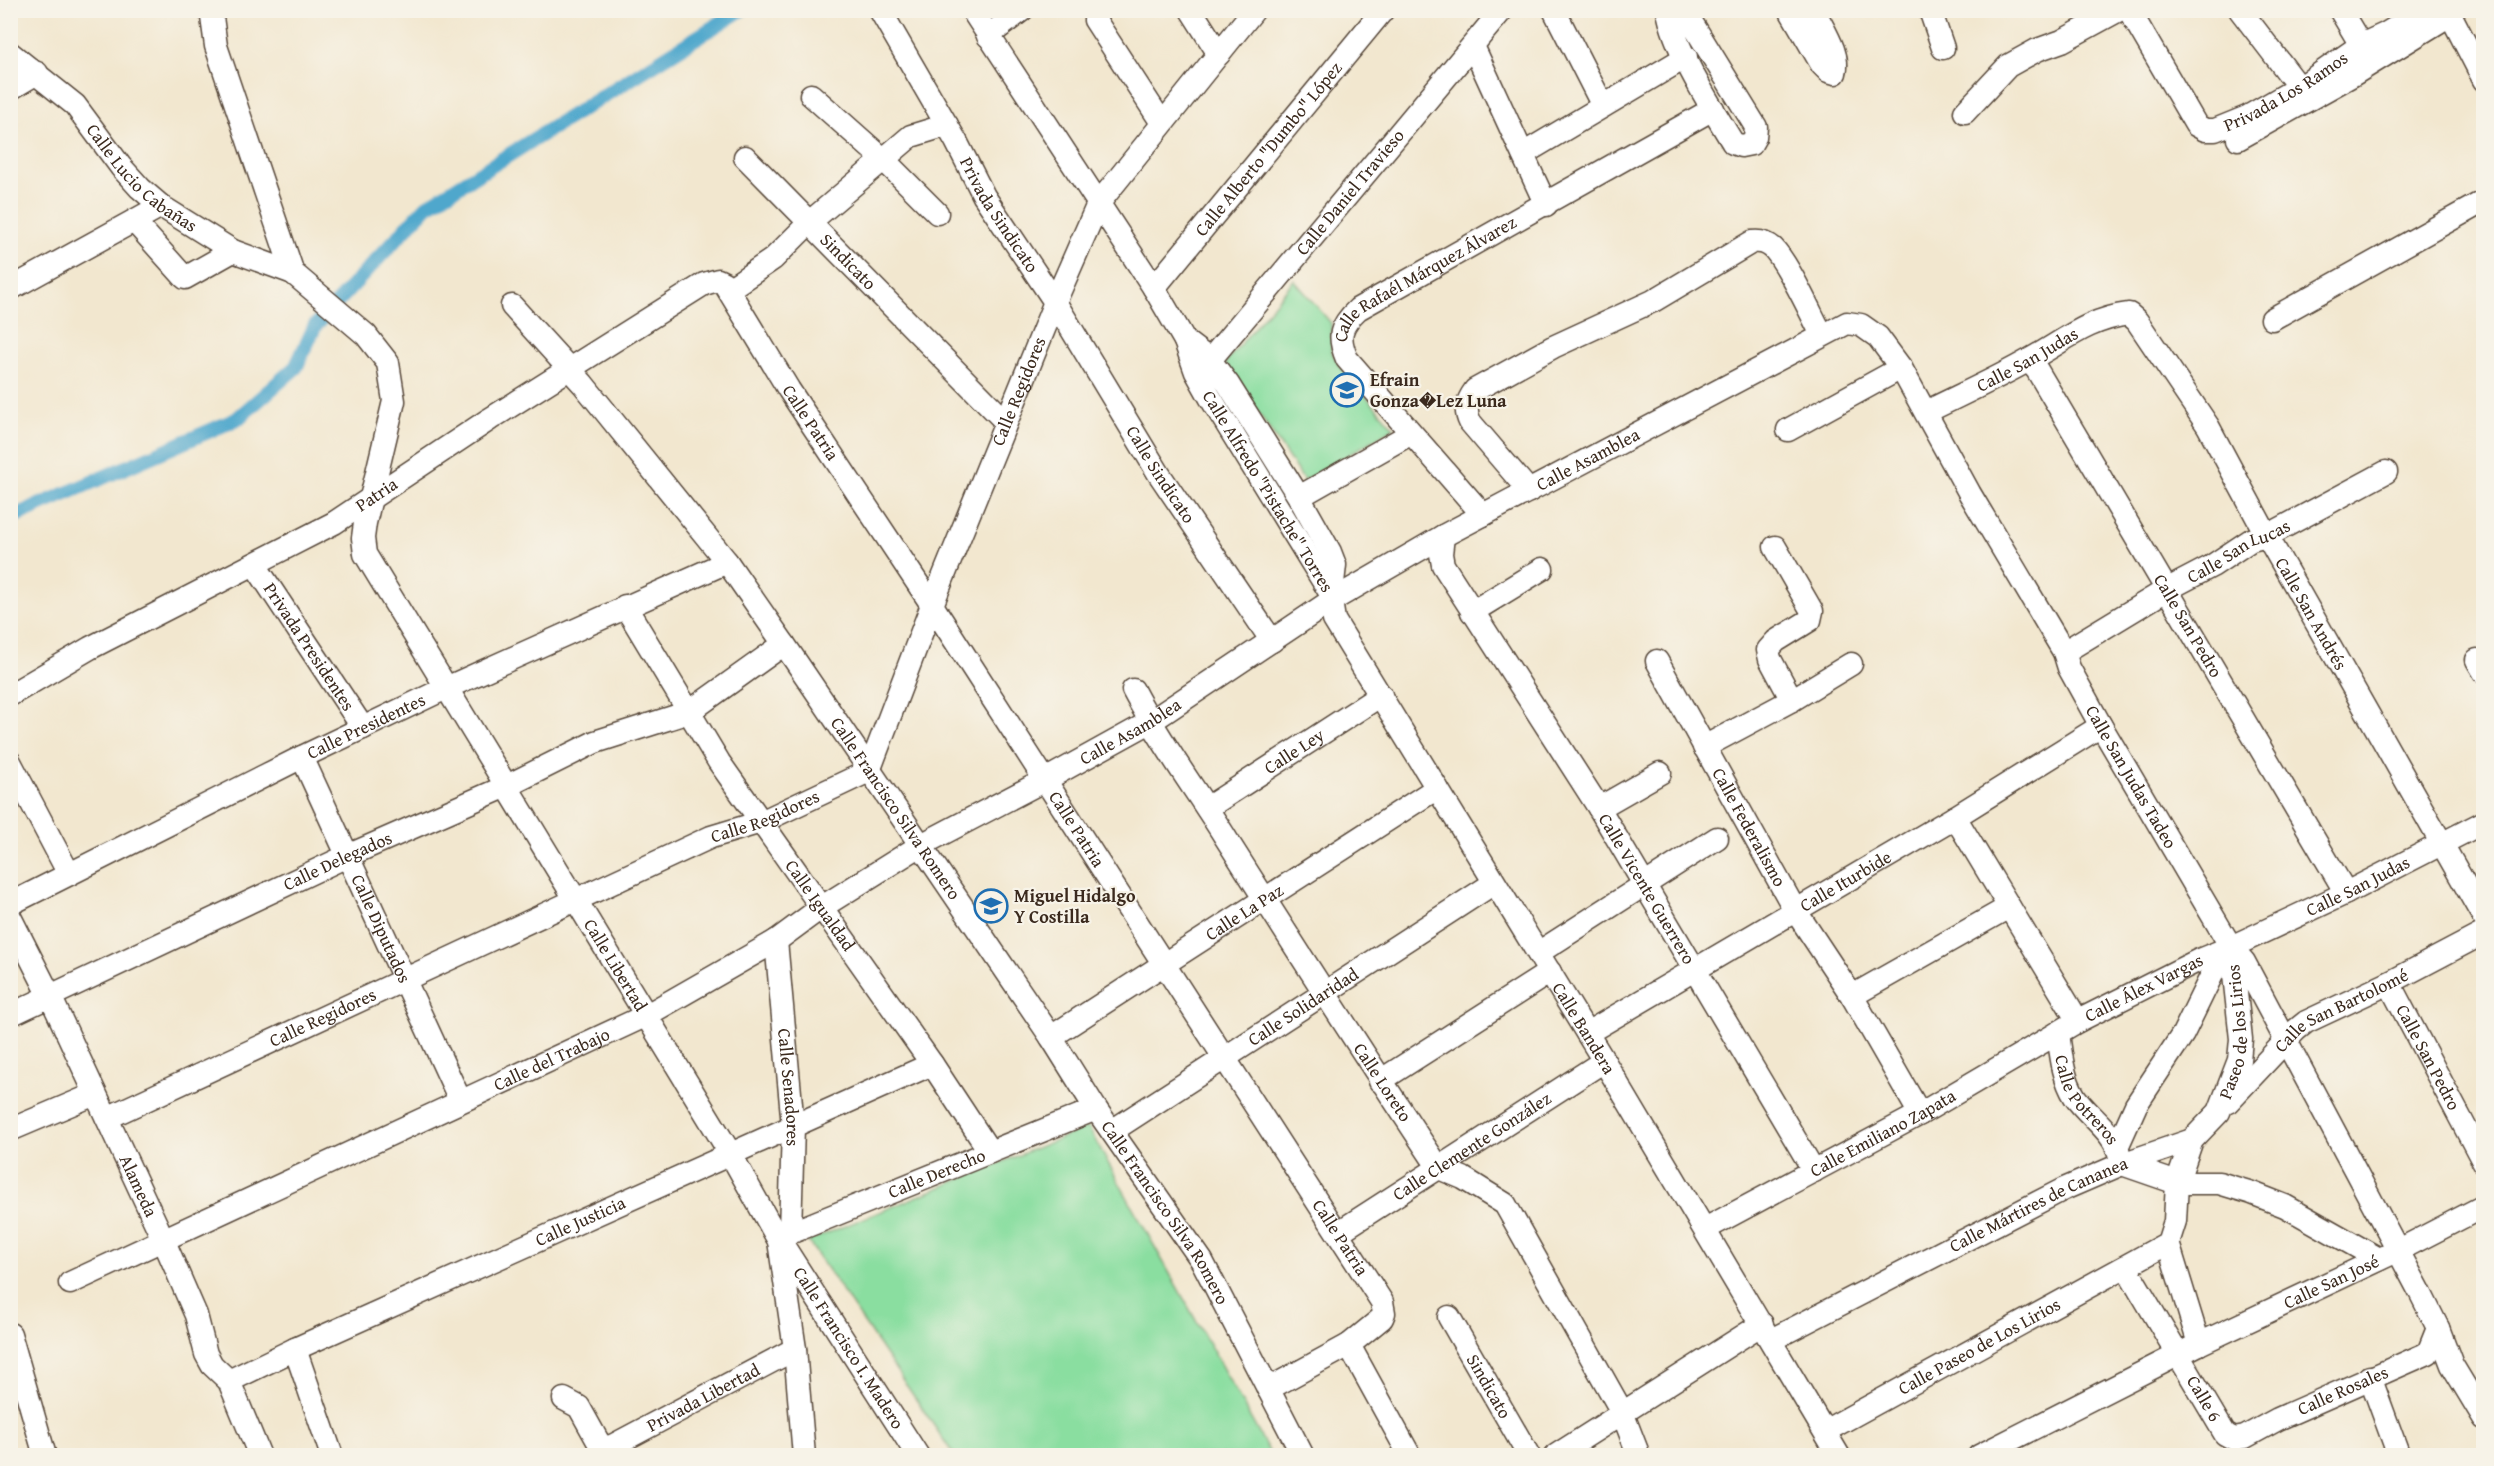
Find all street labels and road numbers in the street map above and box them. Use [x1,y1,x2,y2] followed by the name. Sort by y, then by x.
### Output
[2219,44,2353,138] street label: Privada Los Ramos
[1188,55,1348,242] street label: Calle Alberto "Dumbo" López
[80,118,203,238] street label: Calle Lucio Cabañas
[1289,123,1410,261] street label: Calle Daniel Travieso
[953,152,1046,278] street label: Privada Sindicato
[1327,209,1521,342] street label: Calle Rafaél Márquez Álvarez
[814,227,883,296] street label: Sindicato
[1972,320,2083,398] street label: Calle San Judas
[984,333,1052,450] street label: Calle Regidores
[776,379,847,466] street label: Calle Patria
[1196,385,1341,597] street label: Calle Alfredo "Pistache" Torres
[1120,420,1203,529] street label: Calle Sindicato
[1531,420,1645,498] street label: Calle Asamblea
[350,470,403,518] street label: Patria
[2182,512,2295,590] street label: Calle San Lucas
[2269,552,2354,675] street label: Calle San Andrés
[2147,568,2230,682] street label: Calle San Pedro
[257,577,362,716] street label: Privada Presidentes
[302,686,430,766] street label: Calle Presidentes
[1074,691,1187,771] street label: Calle Asamblea
[2079,700,2184,853] street label: Calle San Judas Tadeo
[824,711,968,905] street label: Calle Francisco Silva Romero
[1258,721,1329,781] street label: Calle Ley
[1706,762,1793,891] street label: Calle Federalismo
[707,782,824,849] street label: Calle Regidores
[1042,785,1112,873] street label: Calle Patria
[1592,808,1703,969] street label: Calle Vicente Guerrero
[278,824,396,897] street label: Calle Delegados
[1794,843,1896,918] street label: Calle Iturbide
[2301,848,2414,923] street label: Calle San Judas
[779,854,862,957] street label: Calle Igualdad
[345,870,418,987] street label: Calle Diputados
[1200,877,1288,947] street label: Calle La Paz
[577,913,655,1017] street label: Calle Libertad
[2080,946,2208,1029] street label: Calle Álex Vargas
[1242,960,1364,1052] street label: Calle Solidaridad
[2267,961,2413,1058] street label: Calle San Bartolomé
[2211,963,2254,1103] street label: Paseo de los Lirios
[1546,977,1623,1079] street label: Calle Bandera
[265,981,381,1054] street label: Calle Regidores
[2390,999,2468,1115] street label: Calle San Pedro
[489,1020,614,1098] street label: Calle del Trabajo
[771,1027,807,1147] street label: Calle Senadores
[1347,1037,1419,1127] street label: Calle Loreto
[2048,1053,2127,1150] street label: Calle Potreros
[1805,1082,1961,1184] street label: Calle Emiliano Zapata
[1387,1085,1556,1207] street label: Calle Clemente González
[1095,1115,1236,1309] street label: Calle Francisco Silva Romero
[884,1141,989,1205] street label: Calle Derecho
[1944,1149,2132,1259] street label: Calle Mártires de Cananea
[113,1150,165,1222] street label: Alameda
[531,1189,630,1253] street label: Calle Justicia
[1306,1194,1376,1281] street label: Calle Patria
[2279,1247,2383,1315] street label: Calle San José
[787,1261,911,1434] street label: Calle Francisco I. Madero
[1893,1290,2065,1401] street label: Calle Paseo de Los Lirios
[1460,1349,1519,1423] street label: Sindicato
[642,1356,765,1438] street label: Privada Libertad
[2293,1358,2392,1422] street label: Calle Rosales
[2180,1370,2229,1427] street label: Calle 6

